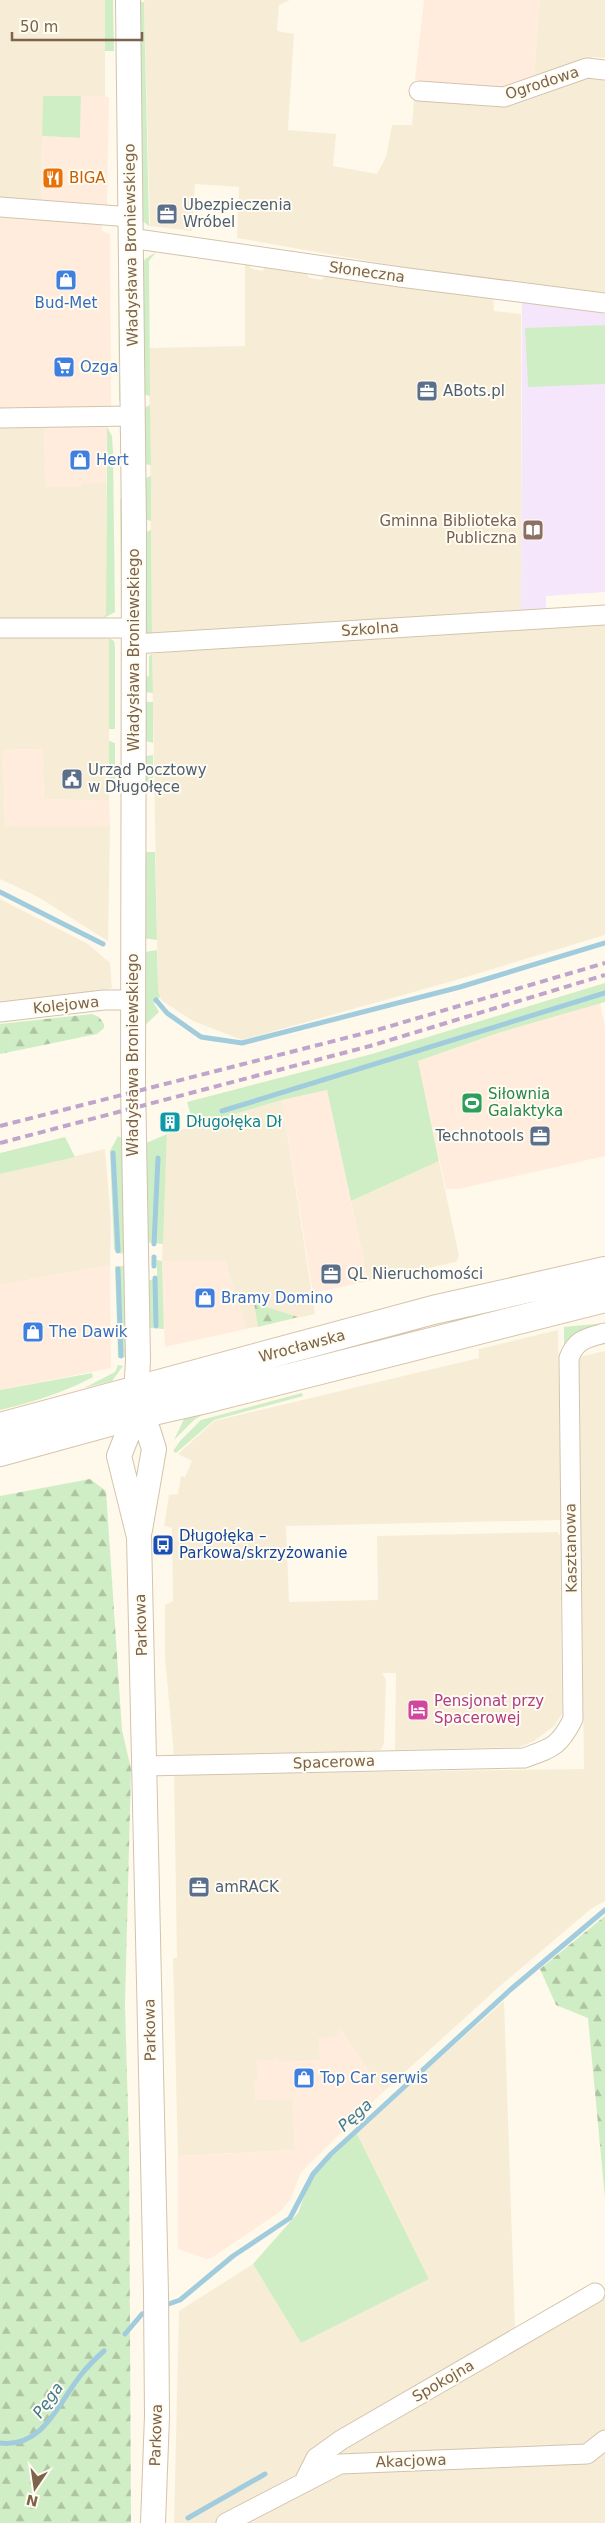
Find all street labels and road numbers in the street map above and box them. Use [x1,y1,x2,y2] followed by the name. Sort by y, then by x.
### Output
[503,63,581,103] street label: Ogrodowa
[120,143,142,347] street label: Władysława Broniewskiego
[328,258,406,286] street label: Słoneczna
[125,548,143,752] street label: Władysława Broniewskiego
[341,618,399,640] street label: Szkolna
[124,953,142,1157] street label: Władysława Broniewskiego
[32,993,100,1017] street label: Kolejowa
[257,1326,347,1366] street label: Wrocławska
[561,1503,581,1593] street label: Kasztanowa
[131,1593,151,1657] street label: Parkowa
[293,1752,375,1772] street label: Spacerowa
[140,1999,160,2061] street label: Parkowa
[409,2356,477,2406] street label: Spokojna
[146,2403,166,2467] street label: Parkowa
[375,2451,447,2471] street label: Akacjowa

